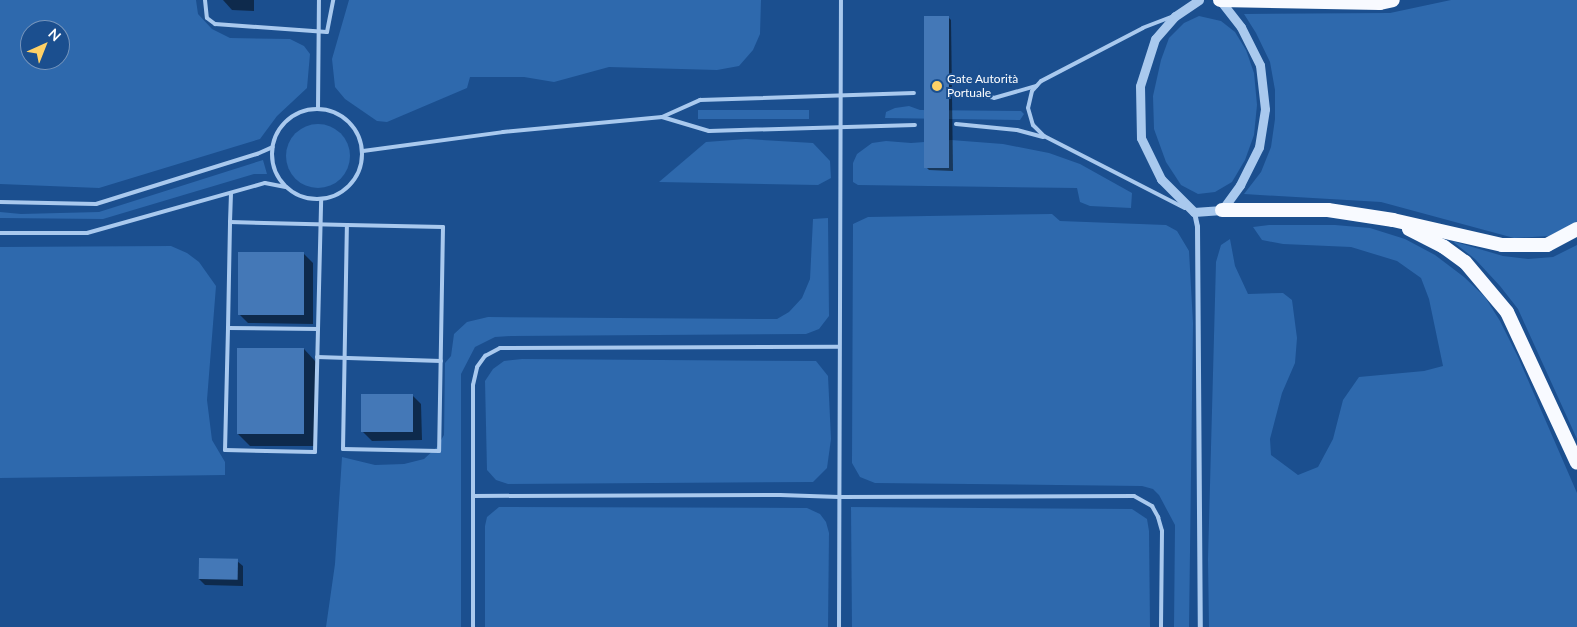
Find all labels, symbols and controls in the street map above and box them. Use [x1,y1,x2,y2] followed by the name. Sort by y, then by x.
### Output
[20,20,70,70] north arrow
[45,25,65,44] text: N
[947,72,1019,100] place label: Gate Autorità Portuale
[931,80,943,92] marker: Gate Autorità Portuale

